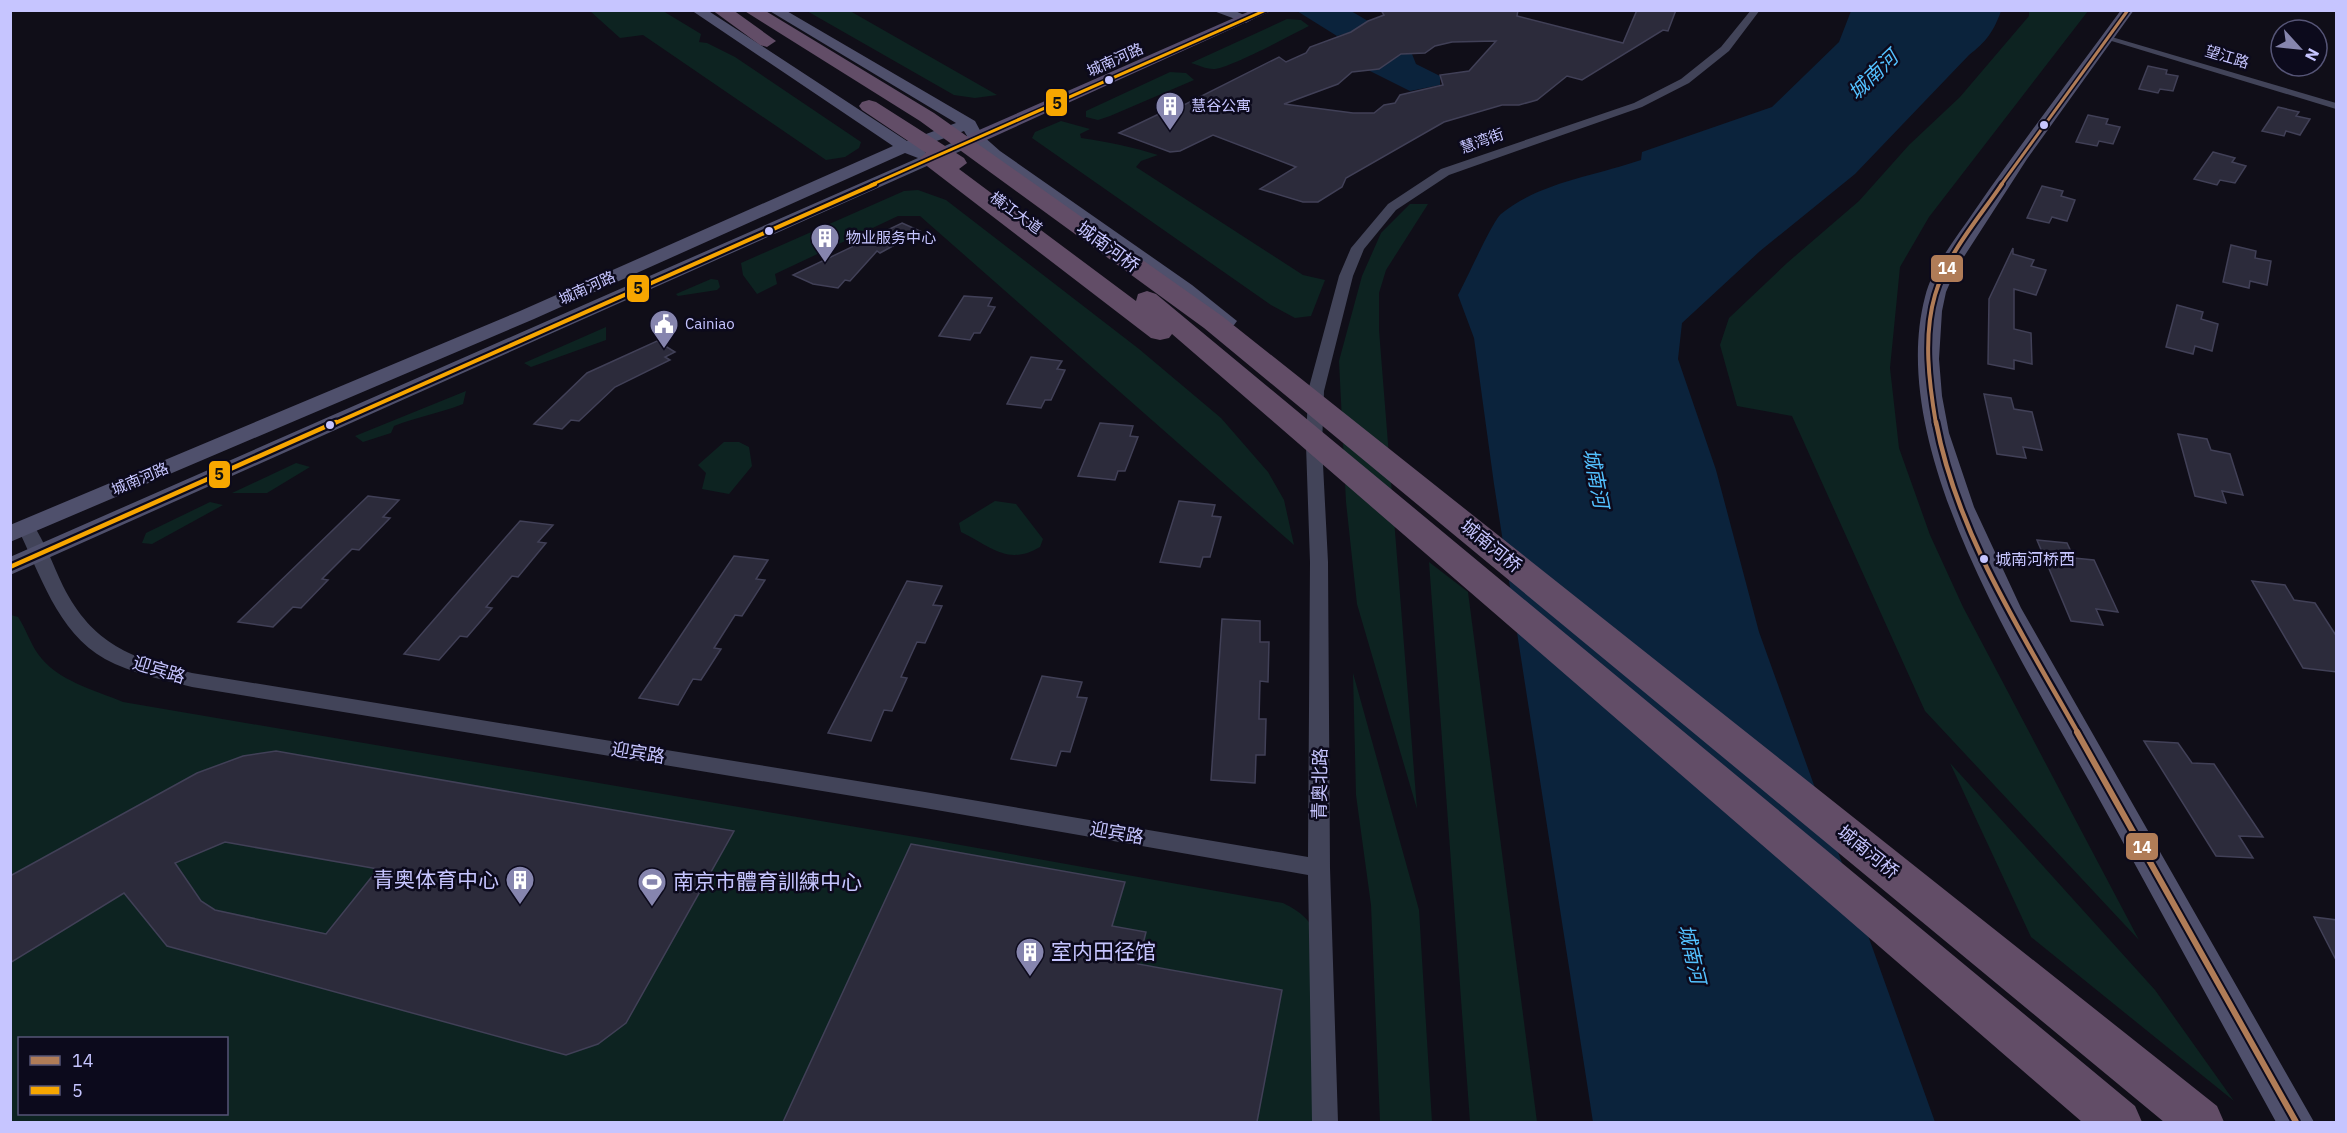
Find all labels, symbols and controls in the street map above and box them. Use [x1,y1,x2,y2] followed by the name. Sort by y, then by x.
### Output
[2269,18,2329,78] north arrow
[1084,39,1146,80] street label: 城南河路
[1842,41,1906,105] water label: 城南河
[2203,41,2251,72] street label: 望江路
[2301,45,2324,65] text: N
[1103,74,1115,86] unlabelled marker
[1045,88,1068,117] line badge: 5
[1154,90,1186,132] building icon: 慧谷公寓
[1052,93,1062,113] text: 5
[1191,96,1251,115] place label: 慧谷公寓
[2038,119,2050,131] unlabelled marker
[1457,124,1506,157] street label: 慧湾街
[986,187,1046,238] street label: 横江大道
[1072,216,1144,277] street label: 城南河桥
[809,222,841,264] building icon: 物业服务中心
[763,225,775,237] unlabelled marker
[846,228,936,247] place label: 物业服务中心
[1930,254,1964,283] line badge: 14
[1937,258,1957,278] text: 14
[556,267,618,308] street label: 城南河路
[626,274,650,303] line badge: 5
[633,278,643,298] text: 5
[648,308,680,350] public building icon: Cainiao
[685,314,735,333] place label: Cainiao
[324,419,336,431] unlabelled marker
[1578,446,1616,514] water label: 城南河
[108,458,171,499] street label: 城南河路
[208,460,231,489] line badge: 5
[214,464,224,484] text: 5
[1456,514,1527,577] street label: 城南河桥
[1995,549,2075,569] place label: 城南河桥西
[1978,553,1990,565] marker: 城南河桥西
[130,651,188,688] street label: 迎宾路
[610,737,667,768] street label: 迎宾路
[1307,748,1332,820] street label: 青奥北路
[1089,816,1146,849] street label: 迎宾路
[1833,820,1904,883] street label: 城南河桥
[2125,832,2159,861] line badge: 14
[2132,837,2152,857] text: 14
[504,864,536,906] building icon: 青奥体育中心
[373,865,499,893] place label: 青奥体育中心
[636,866,668,908] sports icon: 南京市體育訓練中心
[673,867,862,895] place label: 南京市體育訓練中心
[1673,922,1713,990] water label: 城南河
[1014,936,1046,978] building icon: 室内田径馆
[1051,937,1156,965] place label: 室内田径馆
[18,1037,228,1115] legend
[72,1049,94,1072] text: 14
[72,1079,83,1102] text: 5

